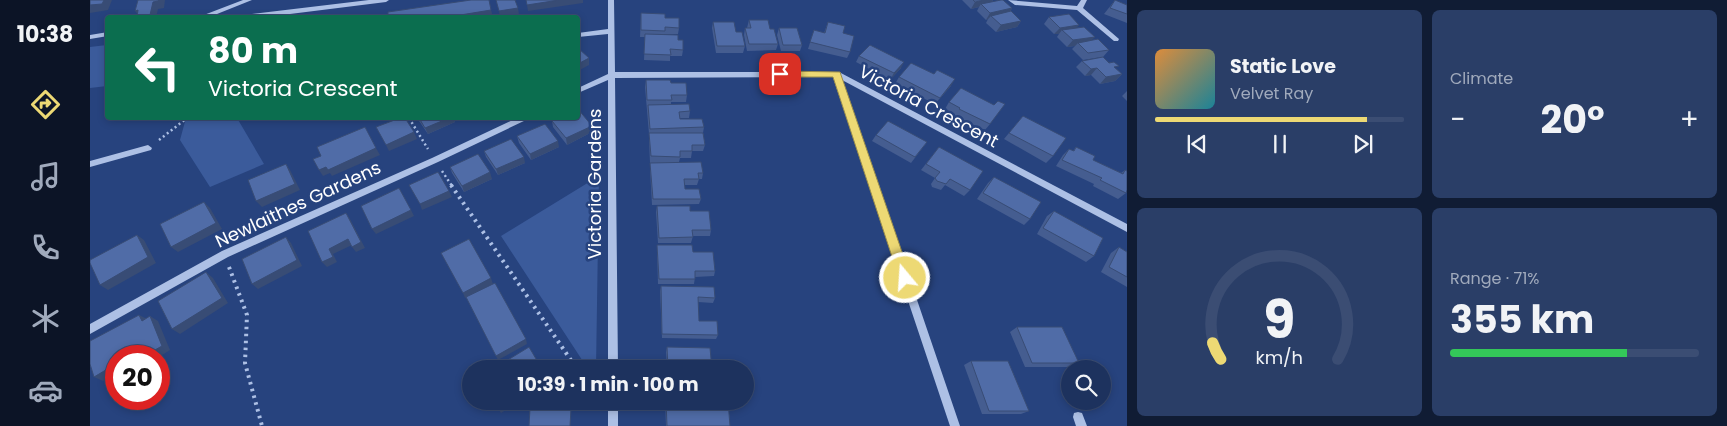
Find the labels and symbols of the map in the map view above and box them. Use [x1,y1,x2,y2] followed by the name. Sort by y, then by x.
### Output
[759,53,801,95] pin
[855,59,1003,153] street label: Victoria Crescent
[582,109,607,259] street label: Victoria Gardens
[211,155,385,253] street label: Newlaithes Gardens
[878,251,930,303] position arrow
[105,345,170,410] speed limit sign: 20

